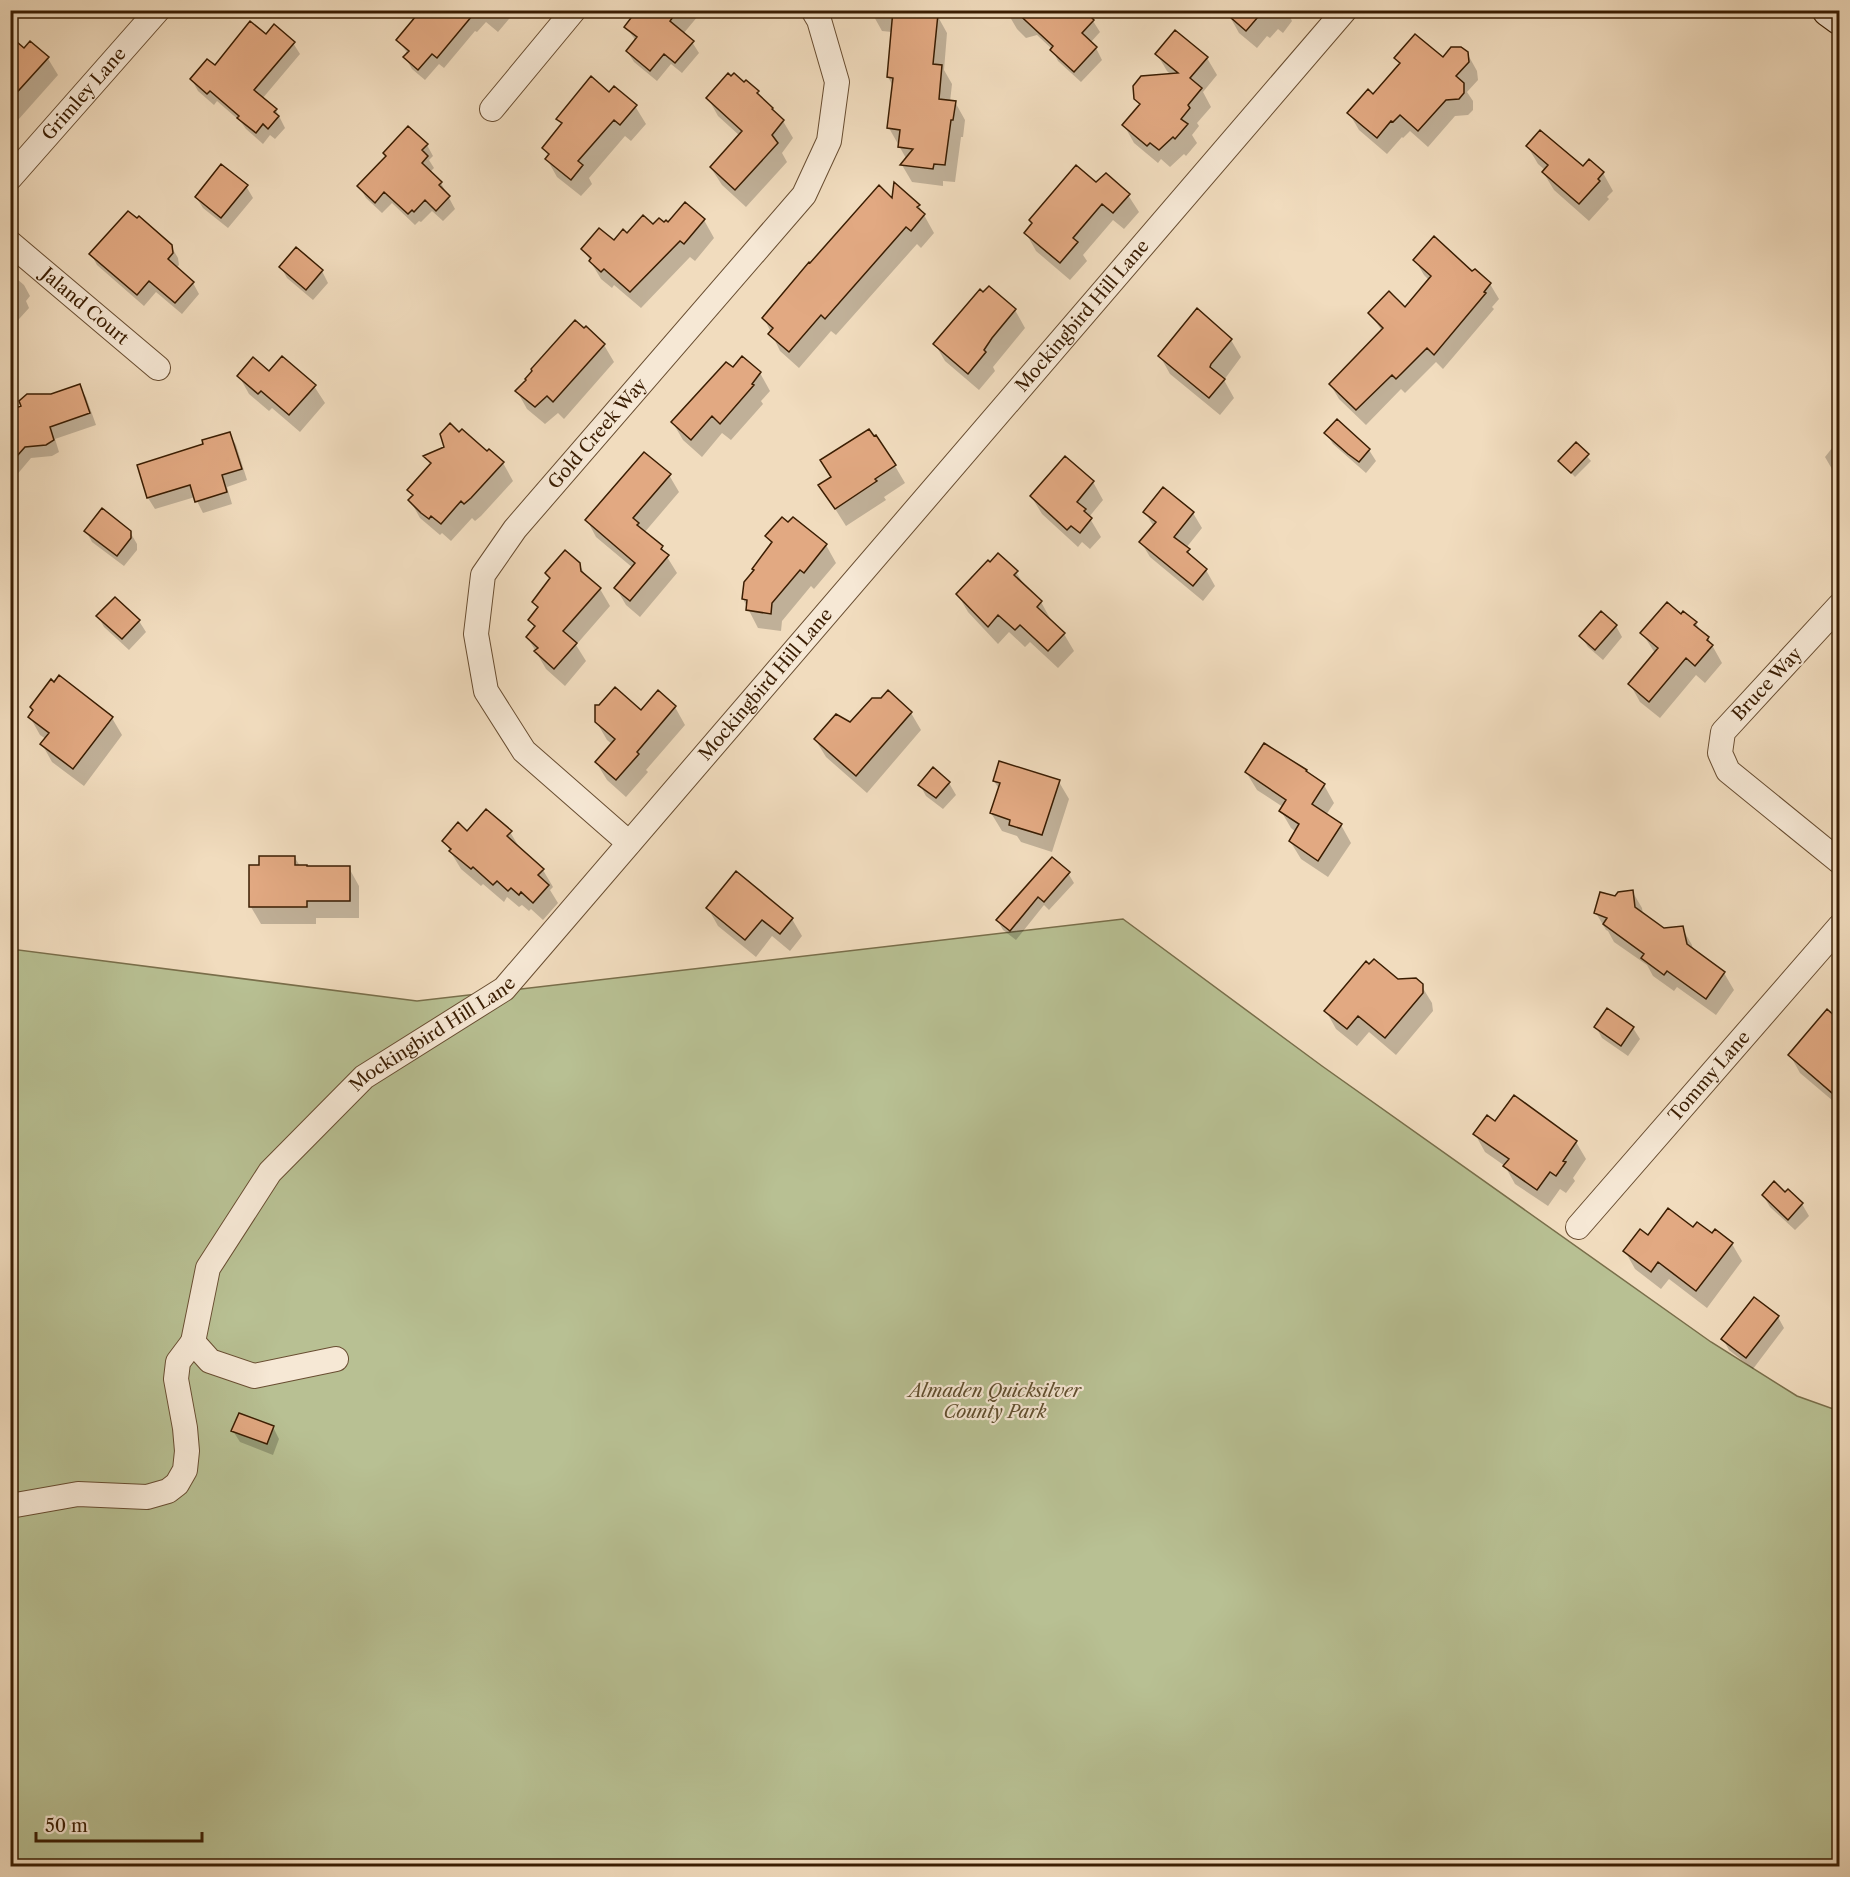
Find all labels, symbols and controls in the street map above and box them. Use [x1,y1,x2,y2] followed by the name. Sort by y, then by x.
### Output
[37,43,131,145] street label: Grimley Lane
[1011,235,1154,396] street label: Mockingbird Hill Lane
[34,261,134,350] street label: Jaland Court
[544,373,652,494] street label: Gold Creek Way
[694,604,837,765] street label: Mockingbird Hill Lane
[1728,642,1807,725] street label: Bruce Way
[345,973,520,1096] street label: Mockingbird Hill Lane
[1664,1026,1755,1126] street label: Tommy Lane
[906,1380,1083,1423] park label: Almaden Quicksilver County Park
[36,1805,202,1843] scale bar
[45,1815,88,1837] text: 50 m

